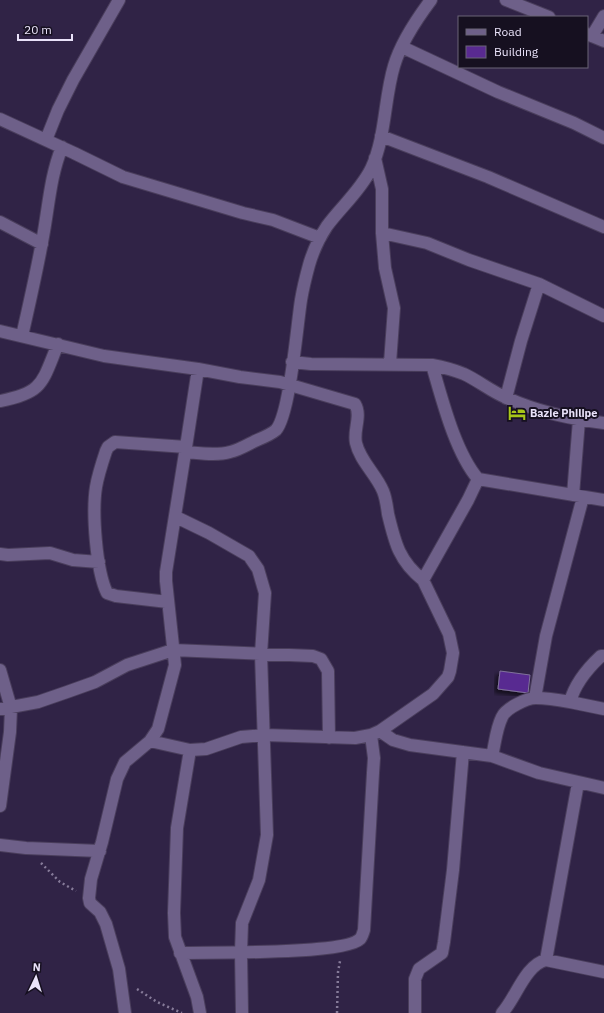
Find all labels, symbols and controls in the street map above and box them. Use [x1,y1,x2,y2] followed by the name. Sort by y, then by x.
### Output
[18,16,72,42] scale bar
[458,16,588,68] legend
[24,22,52,37] text: 20 m
[494,24,522,39] text: Road
[494,44,539,59] text: Building
[507,403,527,423] hotel icon: Bazie Philipe
[530,406,598,420] place label: Bazie Philipe
[16,957,56,997] north arrow
[32,960,41,974] text: N

